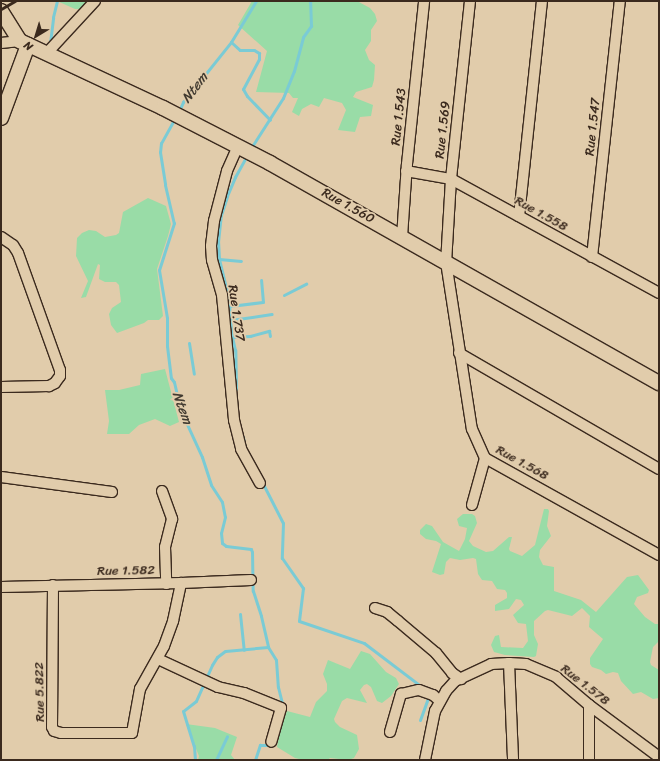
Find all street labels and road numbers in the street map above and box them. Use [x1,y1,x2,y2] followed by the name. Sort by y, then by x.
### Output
[388,88,410,146] street label: Rue 1.543
[582,97,604,157] street label: Rue 1.547
[432,100,454,160] street label: Rue 1.569
[319,185,377,227] street label: Rue 1.560
[512,193,570,235] street label: Rue 1.558
[224,284,248,342] street label: Rue 1.737
[493,442,551,484] street label: Rue 1.568
[97,563,155,579] street label: Rue 1.582
[557,661,613,709] street label: Rue 1.578
[32,662,48,722] street label: Rue 5.822

